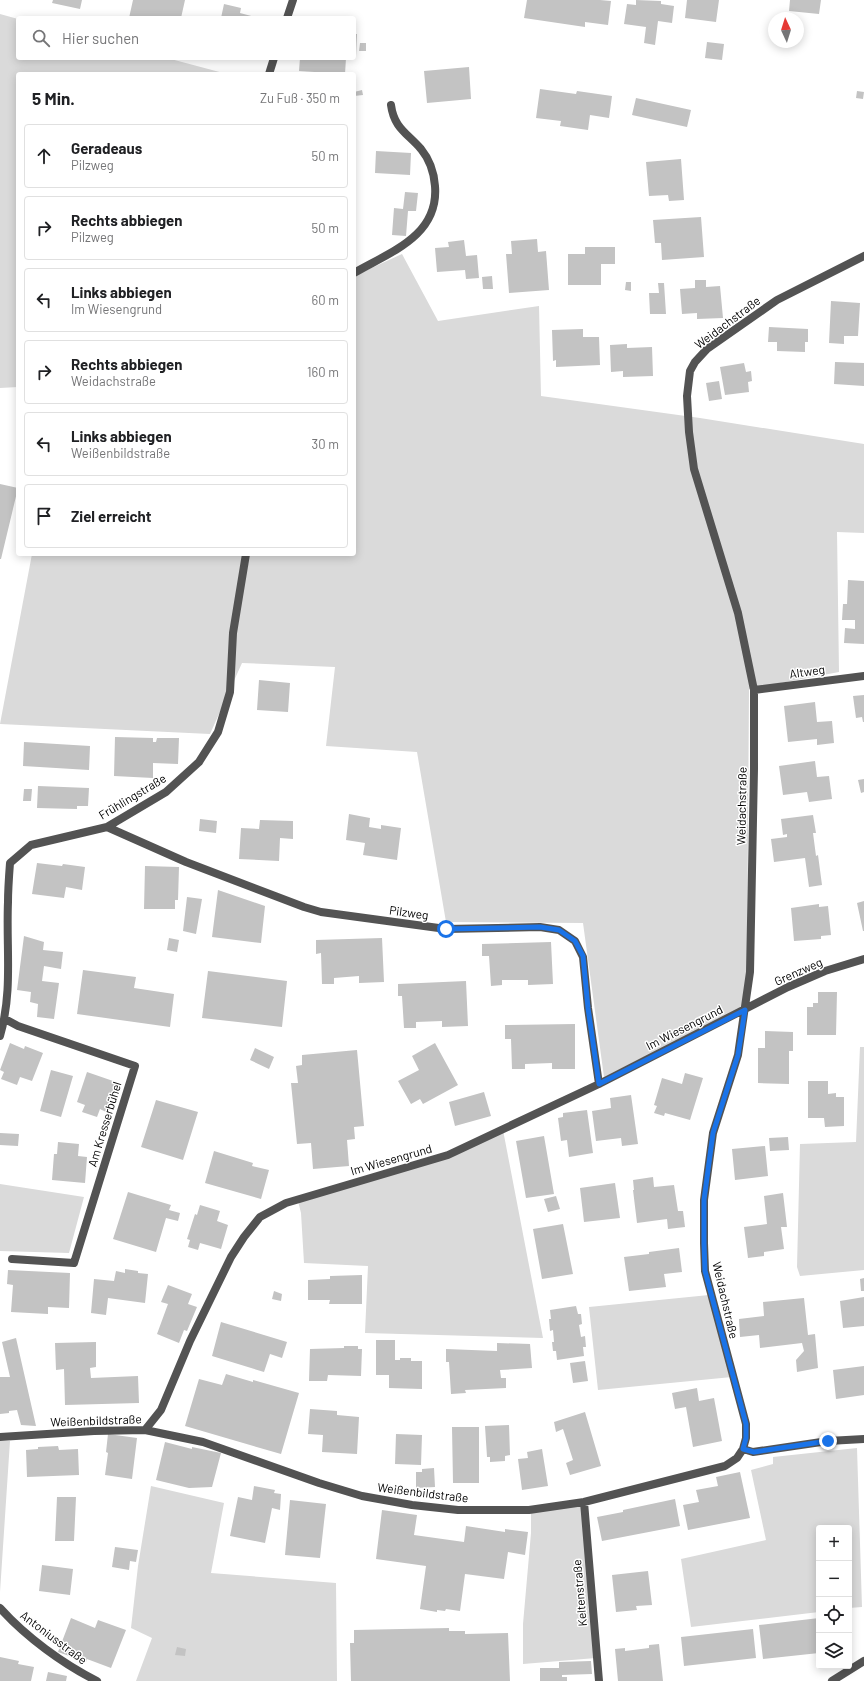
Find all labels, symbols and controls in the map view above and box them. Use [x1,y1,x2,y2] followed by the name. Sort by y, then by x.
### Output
[768,12,804,48] north arrow
[16,16,356,60] search box
[30,27,52,49] icon: search
[62,29,139,47] text: Hier suchen
[32,88,75,108] text: 5 Min.
[260,90,340,106] text: Zu Fuß · 350 m
[71,139,142,157] text: Geradeaus
[33,145,55,167] icon: ahead
[312,148,339,164] text: 50 m
[71,157,114,173] text: Pilzweg
[71,211,182,229] text: Rechts abbiegen
[33,217,55,239] icon: right
[312,220,339,236] text: 50 m
[71,229,114,245] text: Pilzweg
[71,283,172,301] text: Links abbiegen
[33,289,55,311] icon: left
[312,292,339,308] text: 60 m
[691,293,763,351] street label: Weidachstraße
[71,301,162,317] text: Im Wiesengrund
[71,355,182,373] text: Rechts abbiegen
[33,361,55,383] icon: right
[307,364,339,380] text: 160 m
[71,373,156,389] text: Weidachstraße
[71,427,172,445] text: Links abbiegen
[33,433,55,455] icon: left
[312,436,339,452] text: 30 m
[71,445,170,461] text: Weißenbildstraße
[33,505,55,527] icon: arrive
[71,507,152,525] text: Ziel erreicht
[788,662,826,680] street label: Altweg
[733,767,749,845] street label: Weidachstraße
[96,770,168,822] street label: Frühlingstraße
[388,902,430,922] street label: Pilzweg
[437,920,455,938] route start
[772,954,824,988] street label: Grenzweg
[643,1002,725,1052] street label: Im Wiesengrund
[84,1080,124,1168] street label: Am Kresserbühel
[349,1141,433,1177] street label: Im Wiesengrund
[710,1260,742,1340] street label: Weidachstraße
[50,1411,142,1429] street label: Weißenbildstraße
[819,1432,837,1450] route end
[377,1479,469,1505] street label: Weißenbildstraße
[816,1525,852,1669] map controls
[816,1525,852,1561] button: +
[569,1559,589,1627] street label: Keltenstraße
[816,1561,852,1597] button: −
[816,1597,852,1633] button: locate
[18,1607,90,1667] street label: Antoniusstraße
[816,1633,852,1669] button: layers

